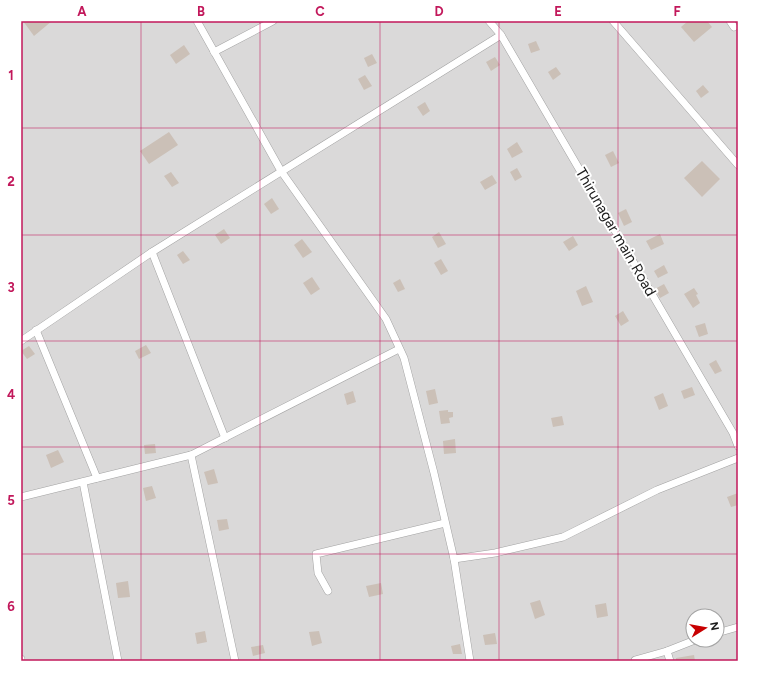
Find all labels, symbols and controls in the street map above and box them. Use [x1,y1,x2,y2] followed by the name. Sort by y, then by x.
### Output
[77,4,87,19] text: A
[197,4,205,19] text: B
[315,4,325,19] text: C
[434,4,444,19] text: D
[554,4,562,19] text: E
[673,4,681,19] text: F
[8,68,14,83] text: 1
[572,165,660,299] street label: Thirunagar main Road
[7,174,15,189] text: 2
[7,280,15,295] text: 3
[7,387,15,402] text: 4
[7,493,15,508] text: 5
[7,599,15,614] text: 6
[685,608,725,648] north arrow
[707,621,722,632] text: N

